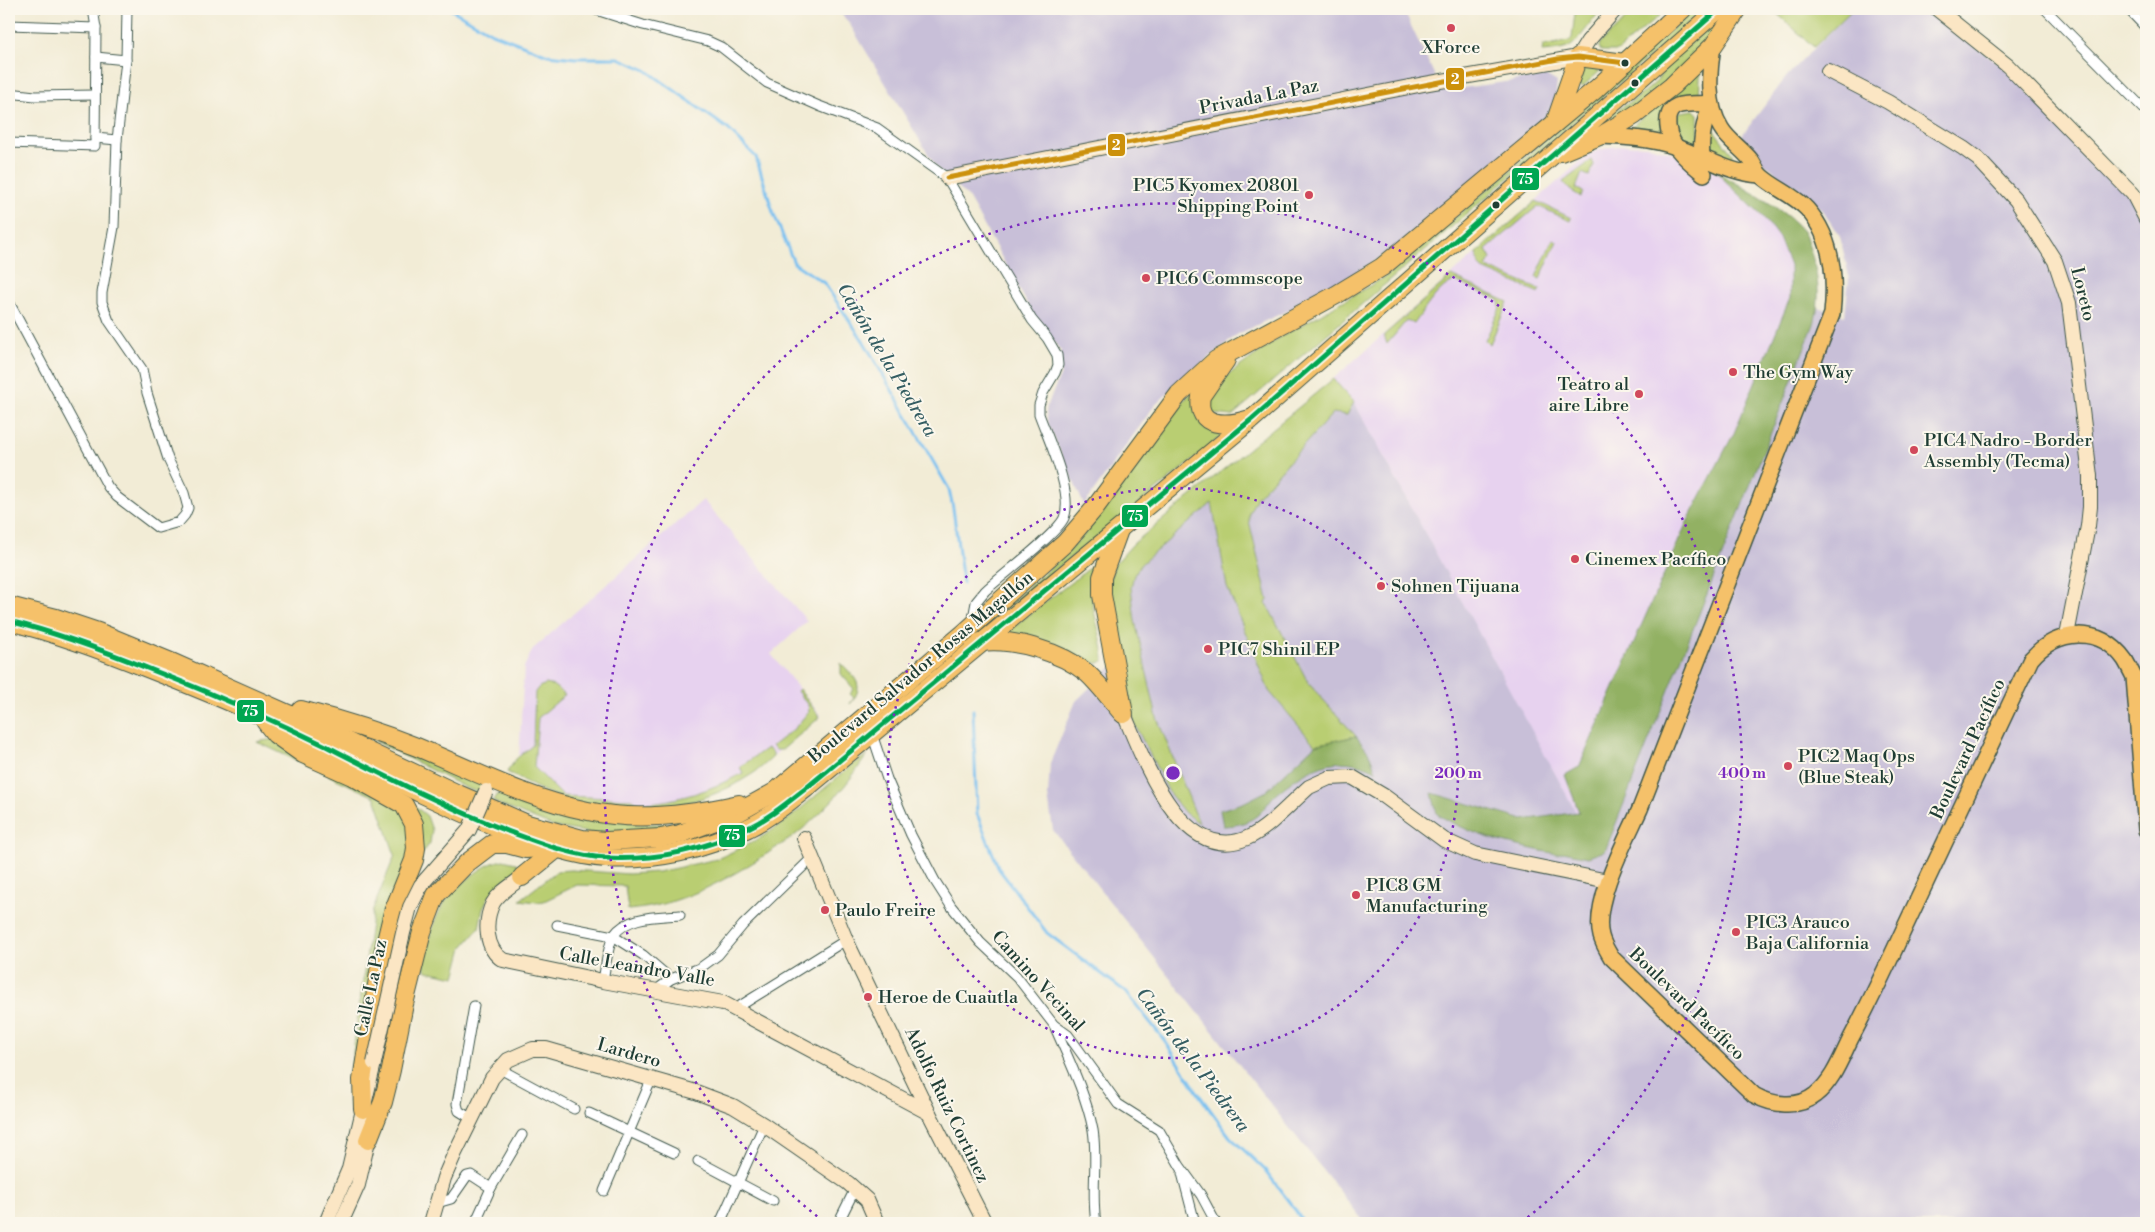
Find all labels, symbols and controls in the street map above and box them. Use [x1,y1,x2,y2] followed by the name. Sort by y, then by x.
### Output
[1445,22,1457,34] marker: XForce
[1421,36,1480,59] place label: XForce
[1620,58,1630,68] unlabelled marker
[1445,67,1465,91] line badge: 2
[1451,71,1460,89] text: 2
[1197,74,1321,120] street label: Privada La Paz
[1630,78,1640,88] unlabelled marker
[1107,133,1126,157] line badge: 2
[1112,137,1121,155] text: 2
[1511,167,1540,191] line badge: 75
[1517,171,1534,189] text: 75
[1133,174,1300,218] place label: PIC5 Kyomex 20801 Shipping Point
[1303,189,1315,201] marker: PIC5 Kyomex 20801 Shipping Point
[1491,200,1501,210] unlabelled marker
[2065,265,2101,323] street label: Loreto
[1156,267,1303,290] place label: PIC6 Commscope
[1140,272,1152,284] marker: PIC6 Commscope
[832,279,943,442] water label: Cañón de la Piedrera
[1743,361,1853,384] place label: The Gym Way
[1727,366,1739,378] marker: The Gym Way
[1549,373,1630,417] place label: Teatro al aire Libre
[1633,388,1645,400] marker: Teatro al aire Libre
[1923,429,2092,473] place label: PIC4 Nadro - Border Assembly (Tecma)
[1908,444,1920,456] marker: PIC4 Nadro - Border Assembly (Tecma)
[1121,504,1149,528] line badge: 75
[1127,508,1144,526] text: 75
[1585,548,1726,571] place label: Cinemex Pacífico
[1569,553,1581,565] marker: Cinemex Pacífico
[803,566,1039,769] street label: Boulevard Salvador Rosas Magallón
[1391,575,1521,598] place label: Sohnen Tijuana
[1375,580,1387,592] marker: Sohnen Tijuana
[1218,638,1340,661] place label: PIC7 Shinil EP
[1202,643,1214,655] marker: PIC7 Shinil EP
[1925,675,2011,824] street label: Boulevard Pacífico
[236,699,265,723] line badge: 75
[242,703,259,721] text: 75
[1798,745,1915,789] place label: PIC2 Maq Ops (Blue Steak)
[1782,760,1794,772] marker: PIC2 Maq Ops (Blue Steak)
[1164,764,1182,782] centre of rings
[1434,764,1482,783] text: 200 m
[1718,764,1766,783] text: 400 m
[718,824,746,848] line badge: 75
[724,827,741,845] text: 75
[1366,874,1488,918] place label: PIC8 GM Manufacturing
[1350,889,1362,901] marker: PIC8 GM Manufacturing
[835,899,936,922] place label: Paulo Freire
[819,904,831,916] marker: Paulo Freire
[1745,911,1870,955] place label: PIC3 Arauco Baja California
[987,926,1090,1037] street label: Camino Vecinal
[1730,926,1742,938] marker: PIC3 Arauco Baja California
[349,937,393,1039] street label: Calle La Paz
[557,942,717,992] street label: Calle Leandro Valle
[1623,942,1750,1065] street label: Boulevard Pacífico
[1131,983,1256,1137] water label: Cañón de la Piedrera
[878,986,1019,1009] place label: Heroe de Cuautla
[862,991,874,1003] marker: Heroe de Cuautla
[899,1023,995,1187] street label: Adolfo Ruiz Cortinez
[594,1033,664,1073] street label: Lardero

